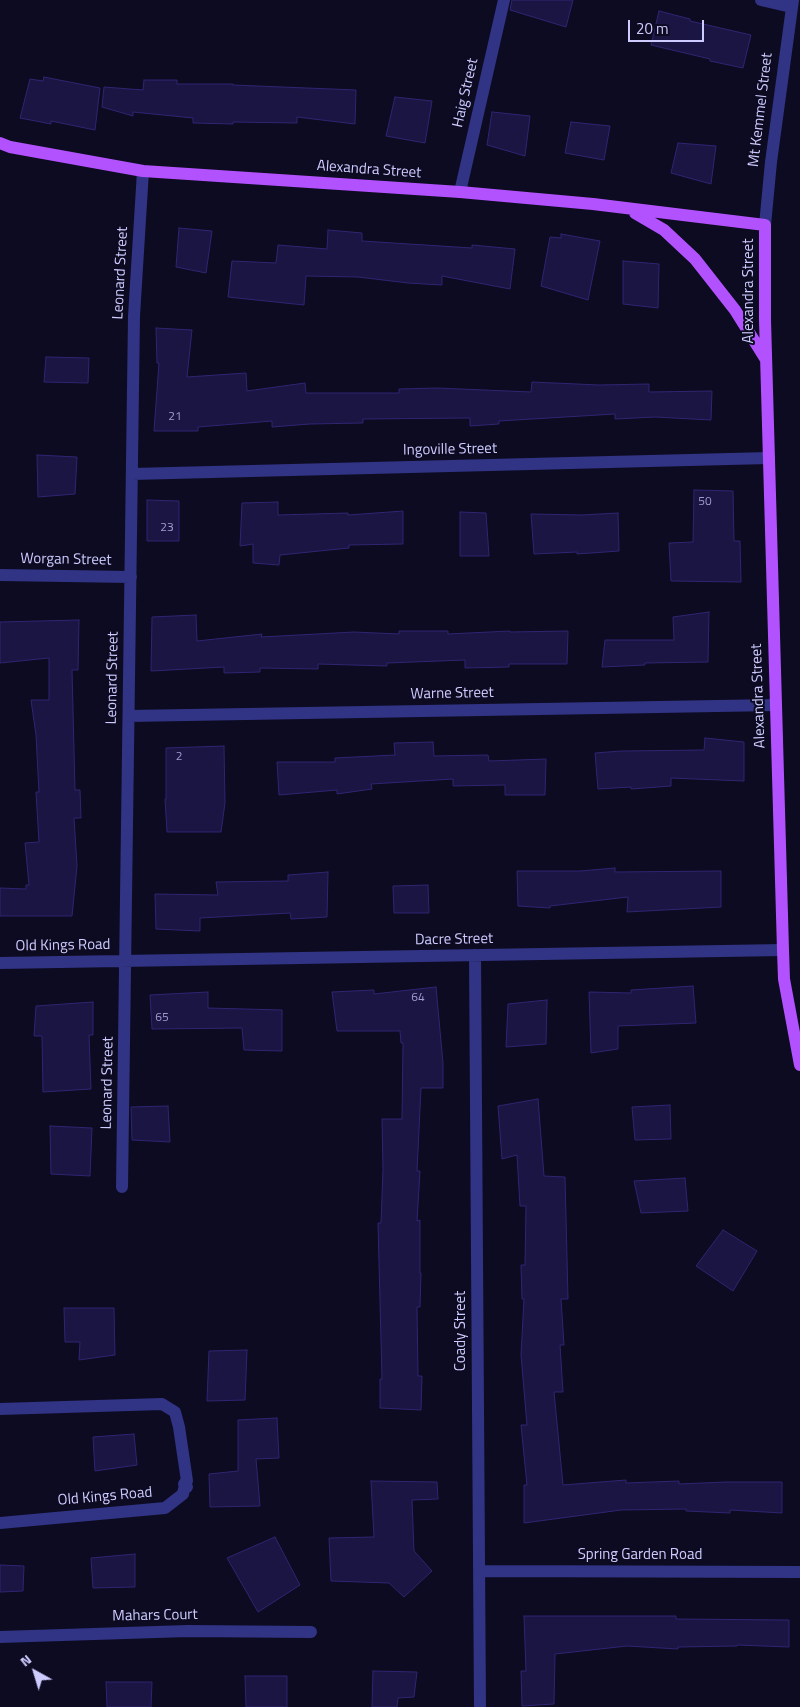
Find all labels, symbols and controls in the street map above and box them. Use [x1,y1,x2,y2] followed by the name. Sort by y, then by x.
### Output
[630,10,706,42] scale bar
[636,17,669,40] text: 20 m
[745,52,777,168] street label: Mt Kemmel Street
[449,57,483,129] street label: Haig Street
[316,157,422,183] street label: Alexandra Street
[110,226,132,320] street label: Leonard Street
[740,239,758,343] street label: Alexandra Street
[168,410,182,424] house number: 21
[403,440,497,460] street label: Ingoville Street
[698,495,712,509] house number: 50
[160,521,174,535] house number: 23
[20,550,112,570] street label: Worgan Street
[103,631,123,725] street label: Leonard Street
[748,643,770,749] street label: Alexandra Street
[410,684,494,704] street label: Warne Street
[176,750,182,764] house number: 2
[415,930,493,950] street label: Dacre Street
[15,936,111,956] street label: Old Kings Road
[411,991,425,1005] house number: 64
[155,1011,169,1025] house number: 65
[98,1036,118,1130] street label: Leonard Street
[452,1291,470,1371] street label: Coady Street
[57,1484,153,1510] street label: Old Kings Road
[578,1546,702,1564] street label: Spring Garden Road
[112,1606,198,1626] street label: Mahars Court
[10,1647,60,1697] north arrow
[15,1649,36,1671] text: N

